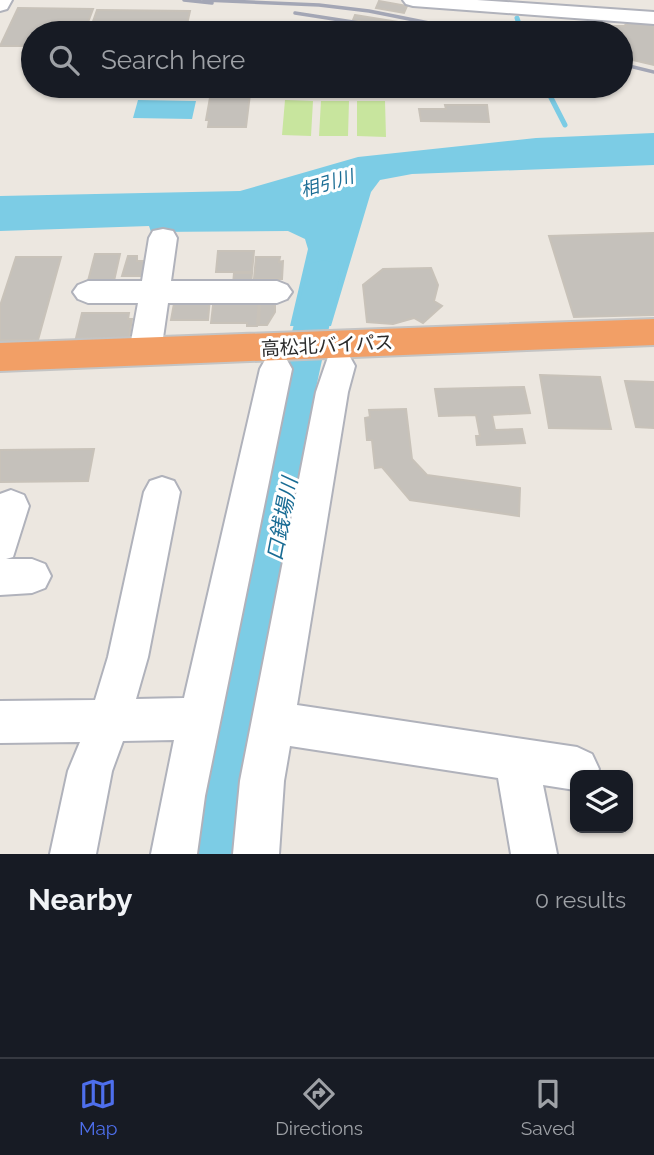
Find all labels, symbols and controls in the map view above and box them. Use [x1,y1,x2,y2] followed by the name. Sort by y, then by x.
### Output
[21,21,633,98] search box
[45,41,83,79] icon: search
[101,45,245,75] text: Search here
[298,165,358,201] water label: 相引川
[260,331,394,359] street label: 高松北バイパス
[262,473,303,563] water label: 口銭場川
[570,770,633,833] map controls
[570,770,633,833] button: layers
[28,882,132,917] text: Nearby
[535,886,626,913] text: 0 results
[79,1075,118,1139] tab: Map
[275,1075,363,1139] tab: Directions
[521,1075,575,1139] tab: Saved

